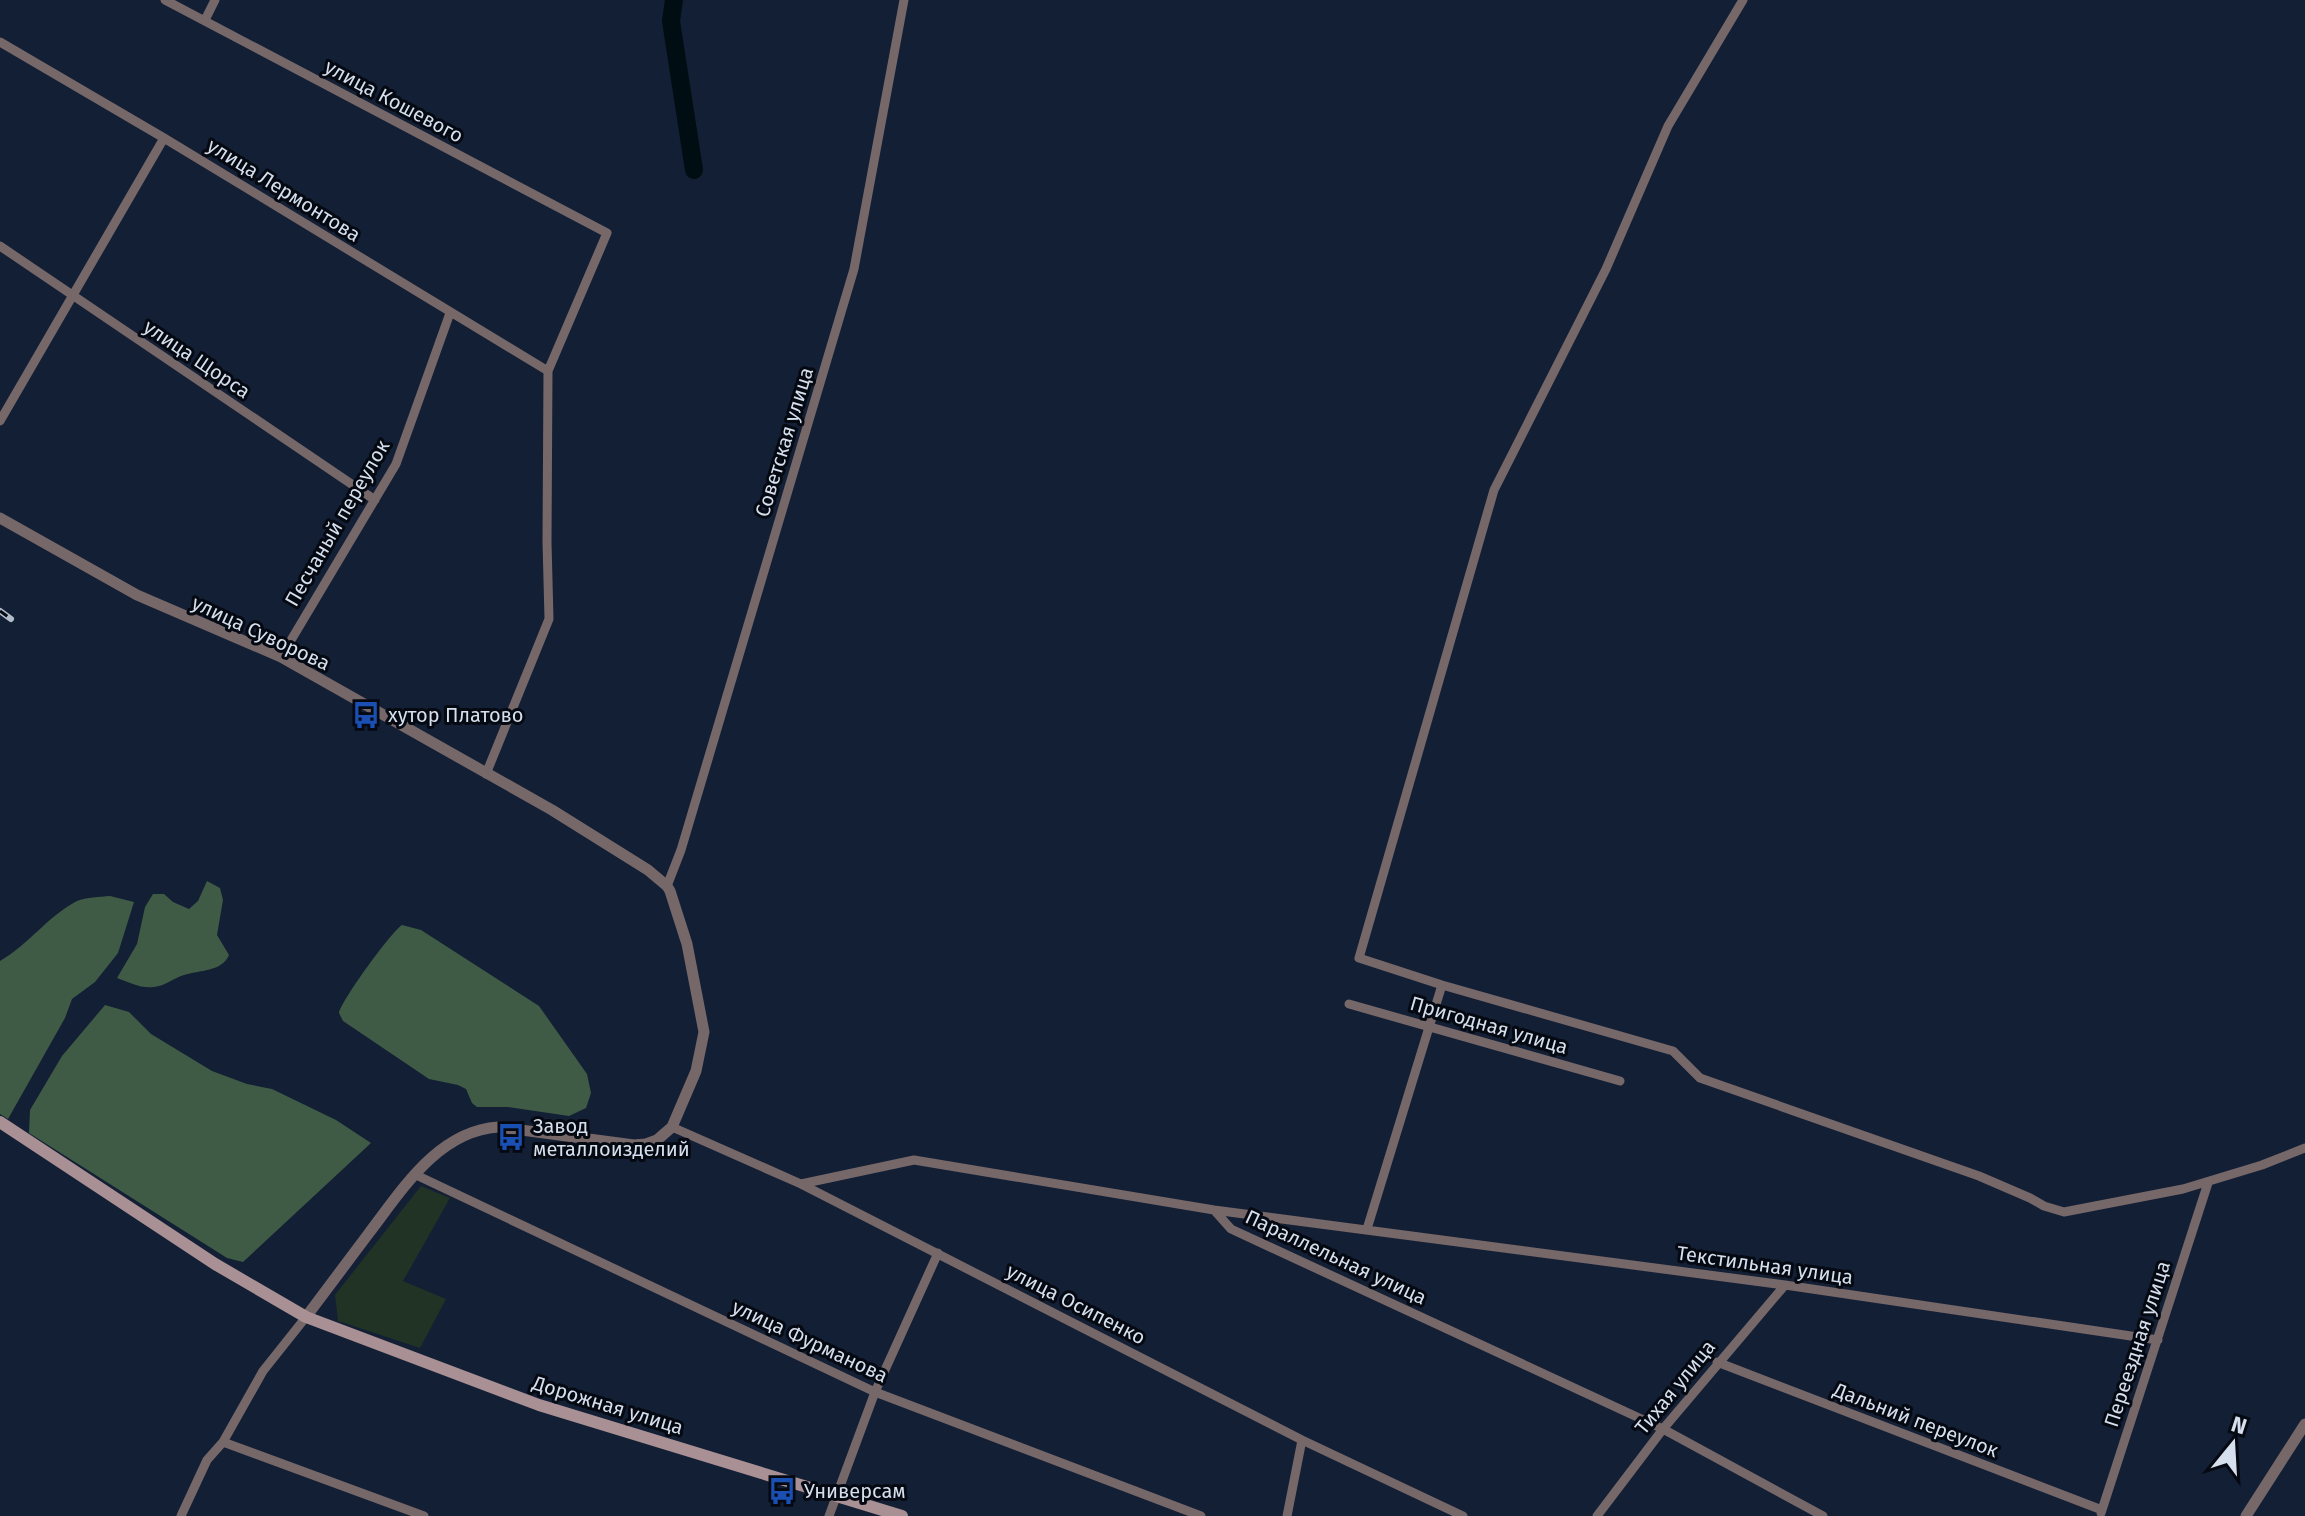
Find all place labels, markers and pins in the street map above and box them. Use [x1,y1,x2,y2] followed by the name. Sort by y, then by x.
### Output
[351,700,381,730] bus stop icon: хутор Платово
[388,703,524,727] place label: хутор Платово
[533,1114,690,1161] place label: Завод металлоизделий
[496,1122,526,1152] bus stop icon: Завод металлоизделий
[767,1476,797,1506] bus stop icon: Универсам
[804,1479,906,1503] place label: Универсам

